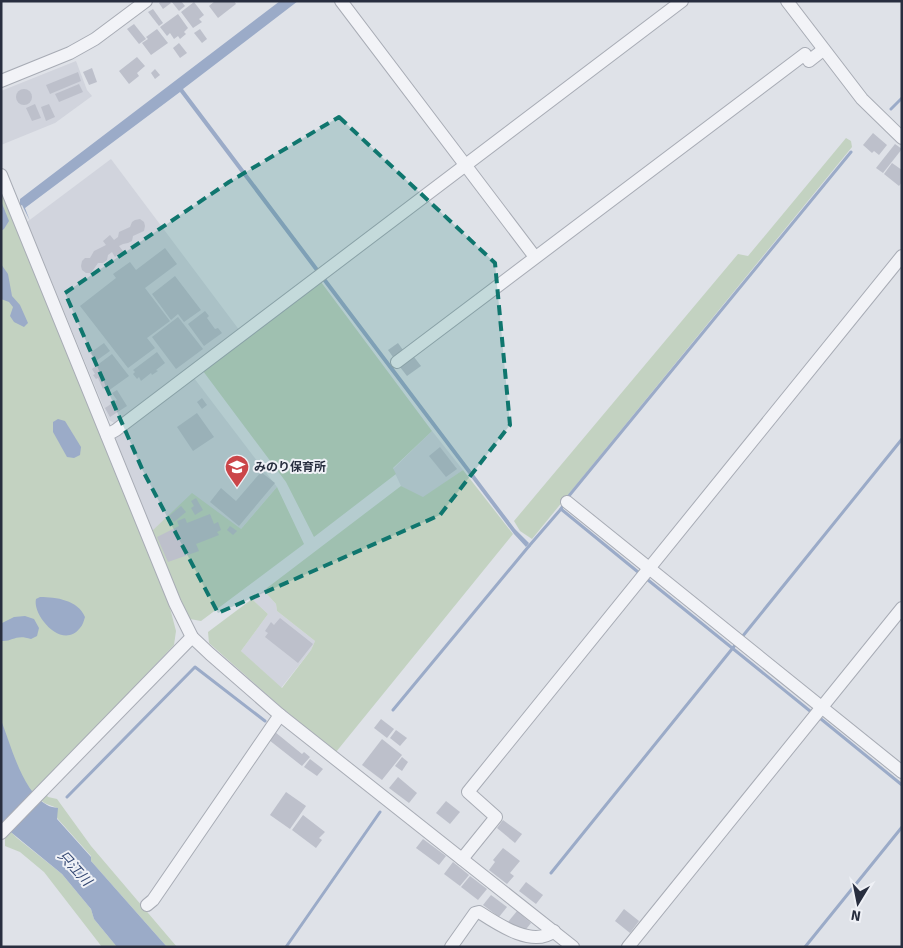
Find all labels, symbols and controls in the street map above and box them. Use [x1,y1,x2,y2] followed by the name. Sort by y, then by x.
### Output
[224,454,250,488] school or university icon: みのり保育所
[254,460,326,475] place label: みのり保育所
[54,847,97,891] water label: 只江川
[833,878,883,928] north arrow
[850,906,862,925] text: N

